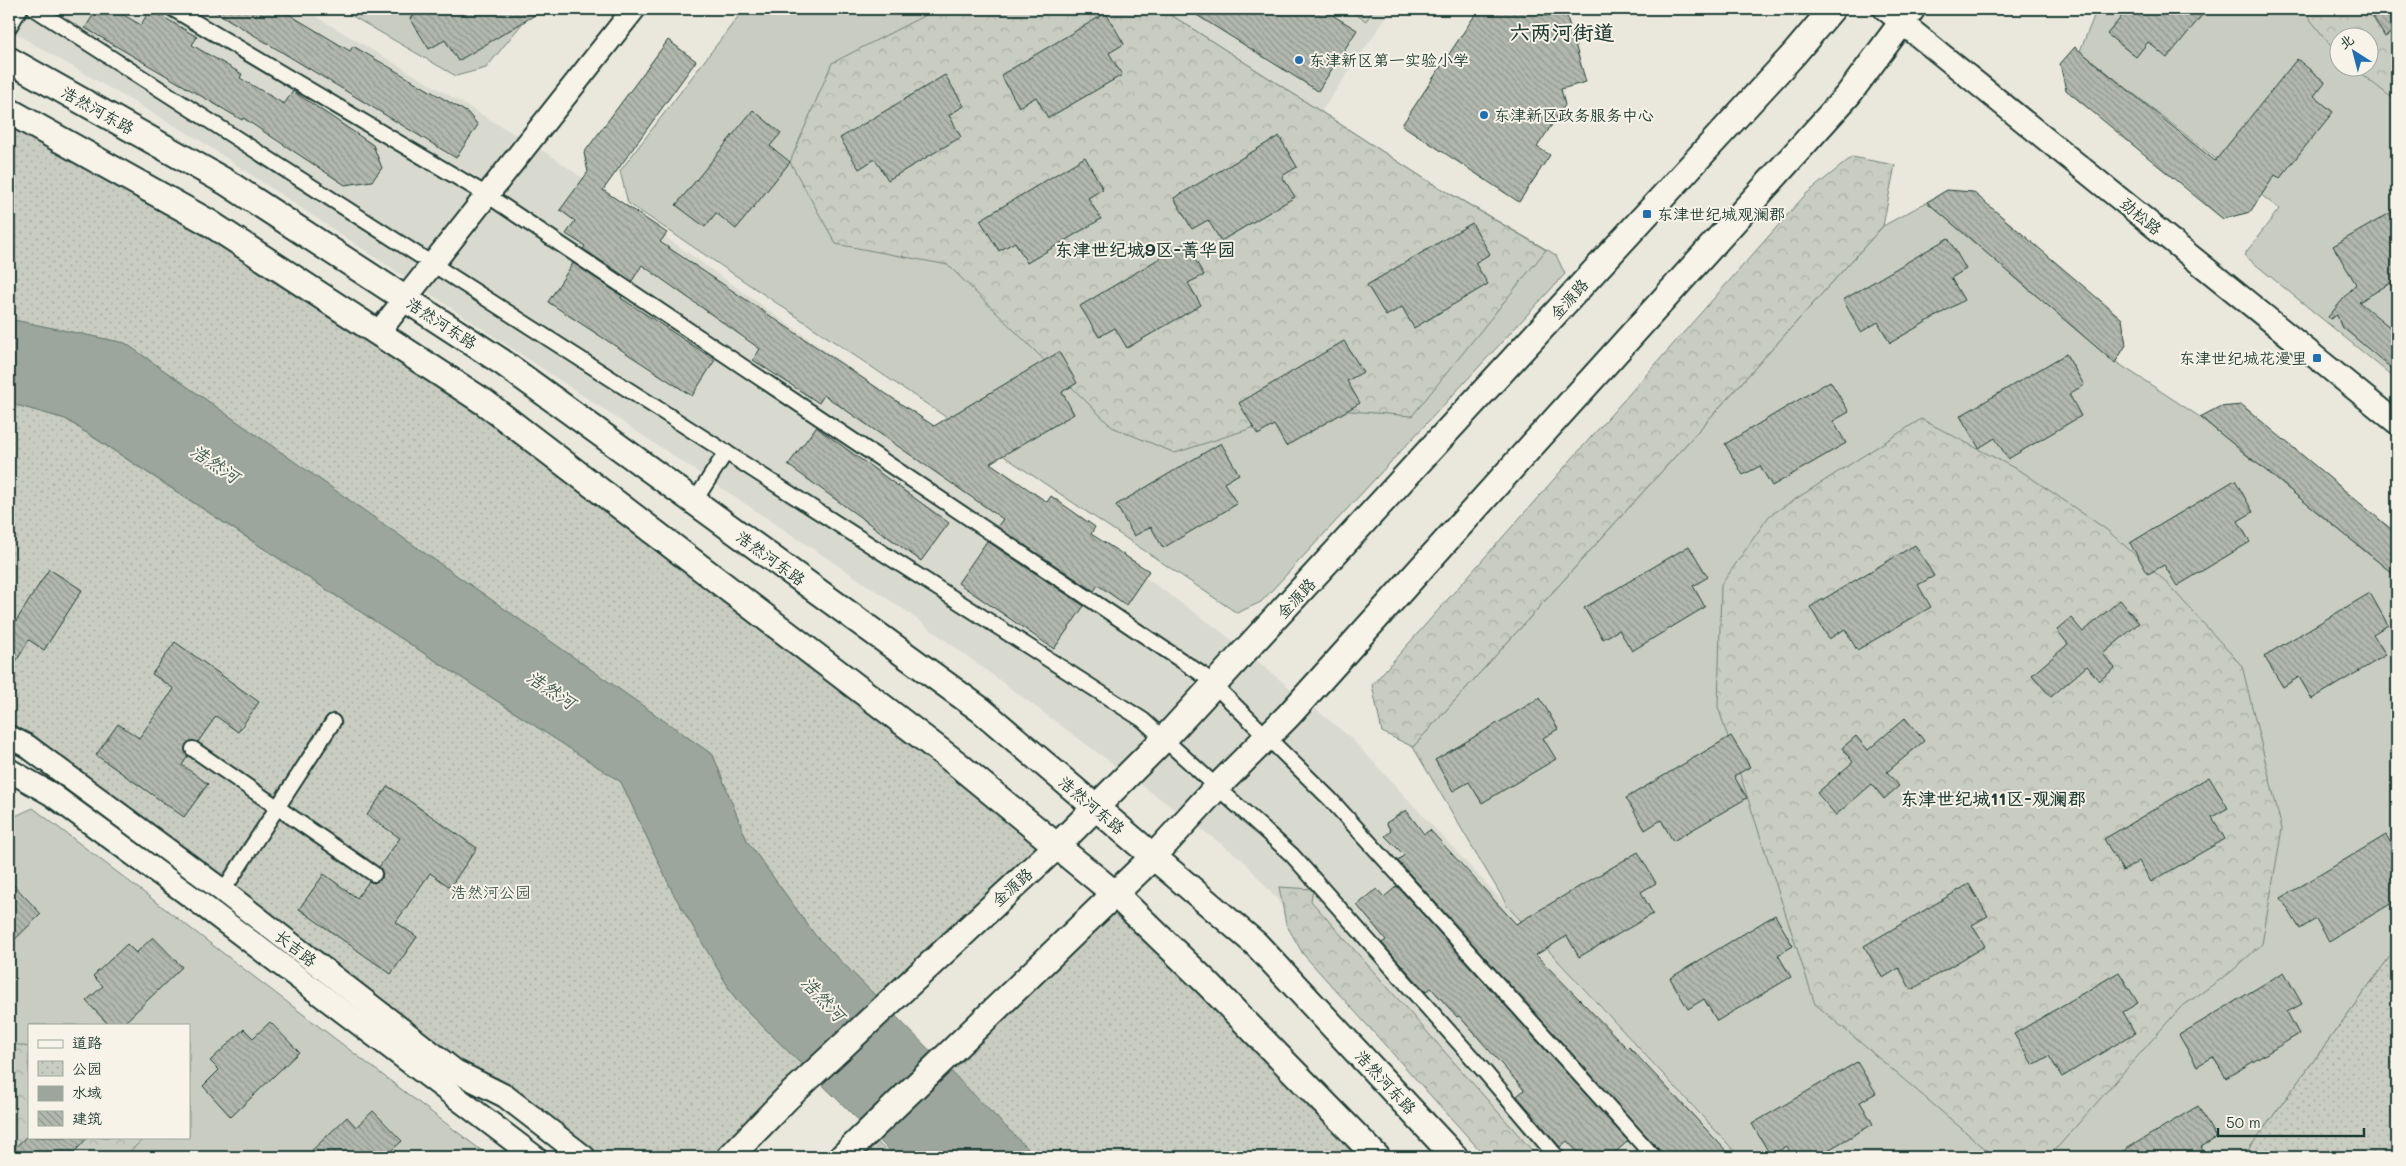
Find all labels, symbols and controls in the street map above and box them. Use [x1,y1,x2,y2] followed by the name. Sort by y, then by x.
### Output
[1510,18,1615,45] district label: 六两河街道
[2328,28,2378,78] north arrow
[2335,29,2357,53] text: 北
[1309,49,1469,70] place label: 东津新区第一实验小学
[1293,54,1305,66] marker: 东津新区第一实验小学
[58,81,138,138] street label: 浩然河东路
[1494,104,1654,125] place label: 东津新区政务服务中心
[1478,109,1490,121] marker: 东津新区政务服务中心
[2116,192,2167,239] street label: 劲松路
[1657,203,1785,224] place label: 东津世纪城观澜郡
[1641,208,1653,220] marker: 东津世纪城观澜郡
[1055,237,1235,261] district label: 东津世纪城9区-菁华园
[1545,274,1592,324] street label: 金源路
[403,292,482,353] street label: 浩然河东路
[2179,347,2307,368] place label: 东津世纪城花漫里
[2311,352,2323,364] marker: 东津世纪城花漫里
[186,438,247,490] water label: 浩然河
[733,526,810,590] street label: 浩然河东路
[1272,573,1320,622] street label: 金源路
[522,664,583,716] water label: 浩然河
[1055,771,1130,838] street label: 浩然河东路
[1900,786,2086,810] district label: 东津世纪城11区-观澜郡
[987,863,1037,910] street label: 金源路
[451,881,531,902] park label: 浩然河公园
[271,925,322,971] street label: 长吉路
[797,970,853,1028] water label: 浩然河
[28,1024,190,1138] legend
[72,1032,102,1052] text: 道路
[1351,1045,1421,1118] street label: 浩然河东路
[72,1058,102,1078] text: 公园
[72,1082,102,1102] text: 水域
[2218,1106,2365,1138] scale bar
[72,1108,102,1128] text: 建筑
[2226,1112,2261,1132] text: 50 m

